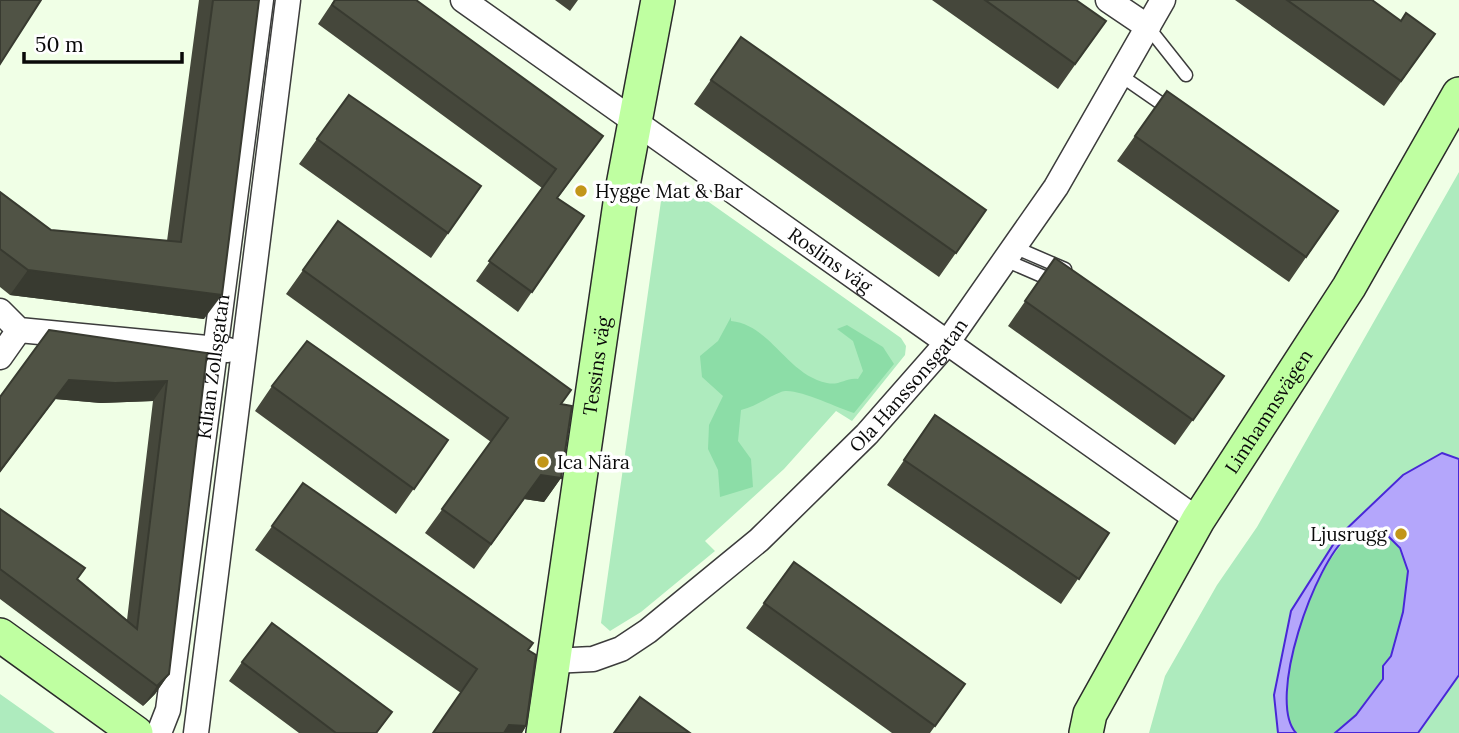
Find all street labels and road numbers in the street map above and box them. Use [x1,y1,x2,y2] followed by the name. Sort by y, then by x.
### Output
[784,222,877,298] street label: Roslins väg
[192,293,234,441] street label: Kilian Zollsgatan
[577,314,615,417] street label: Tessins väg
[844,314,972,457] street label: Ola Hanssonsgatan
[1219,345,1318,478] street label: Limhamnsvägen

